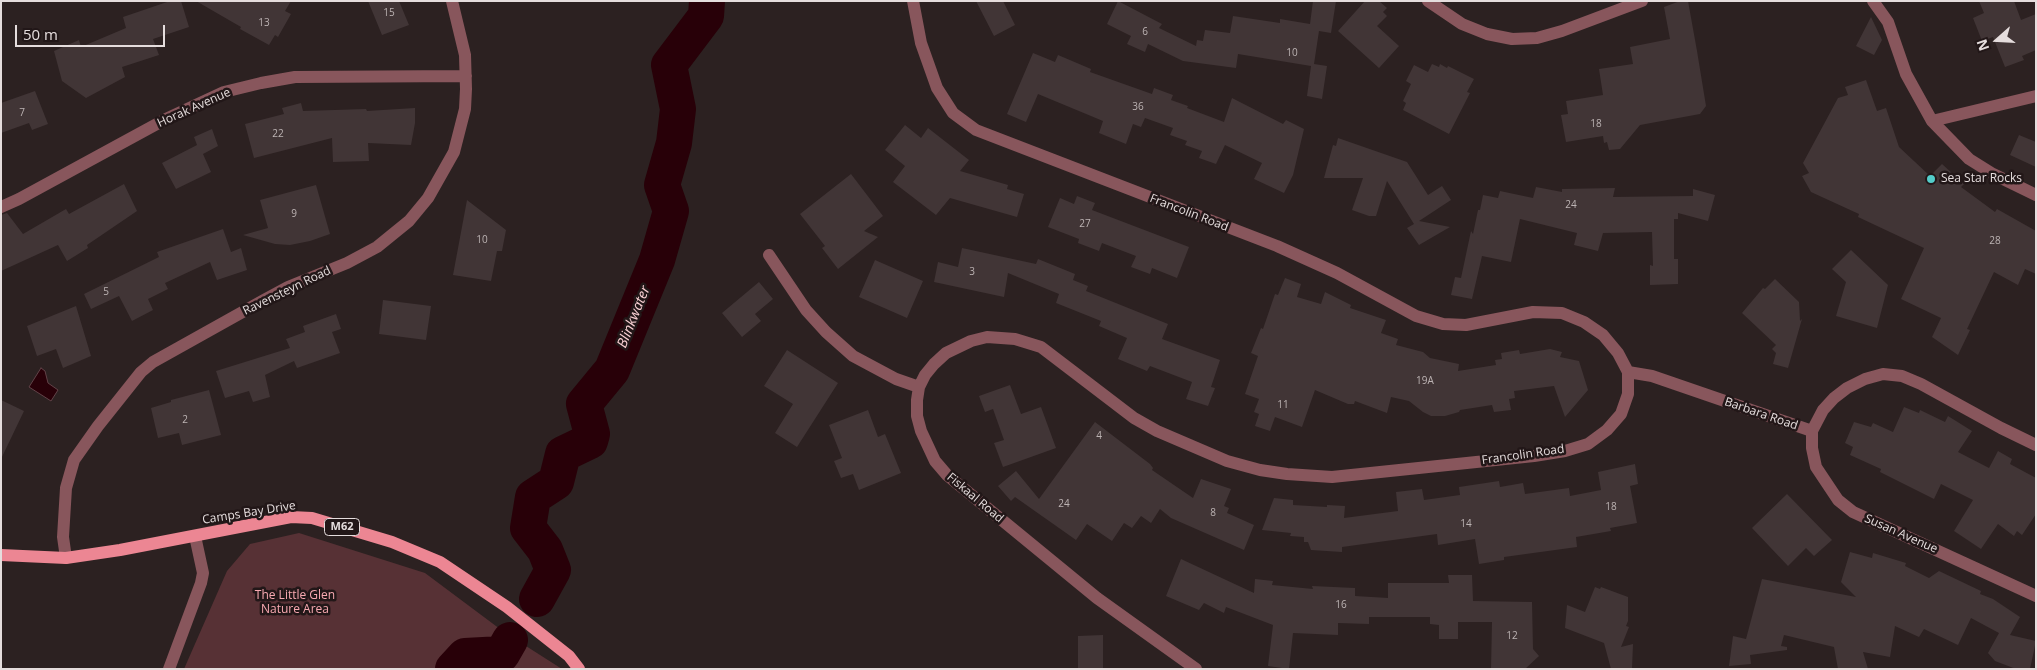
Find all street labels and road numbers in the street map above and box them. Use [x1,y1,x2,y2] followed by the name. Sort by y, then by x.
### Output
[155,85,233,131] street label: Horak Avenue
[1148,191,1230,235] street label: Francolin Road
[241,263,333,319] street label: Ravensteyn Road
[1722,395,1800,433] street label: Barbara Road
[1481,442,1565,468] street label: Francolin Road
[944,470,1006,526] street label: Fiskaal Road
[201,499,297,527] street label: Camps Bay Drive
[1862,511,1940,557] street label: Susan Avenue
[324,518,360,536] road number: M62

